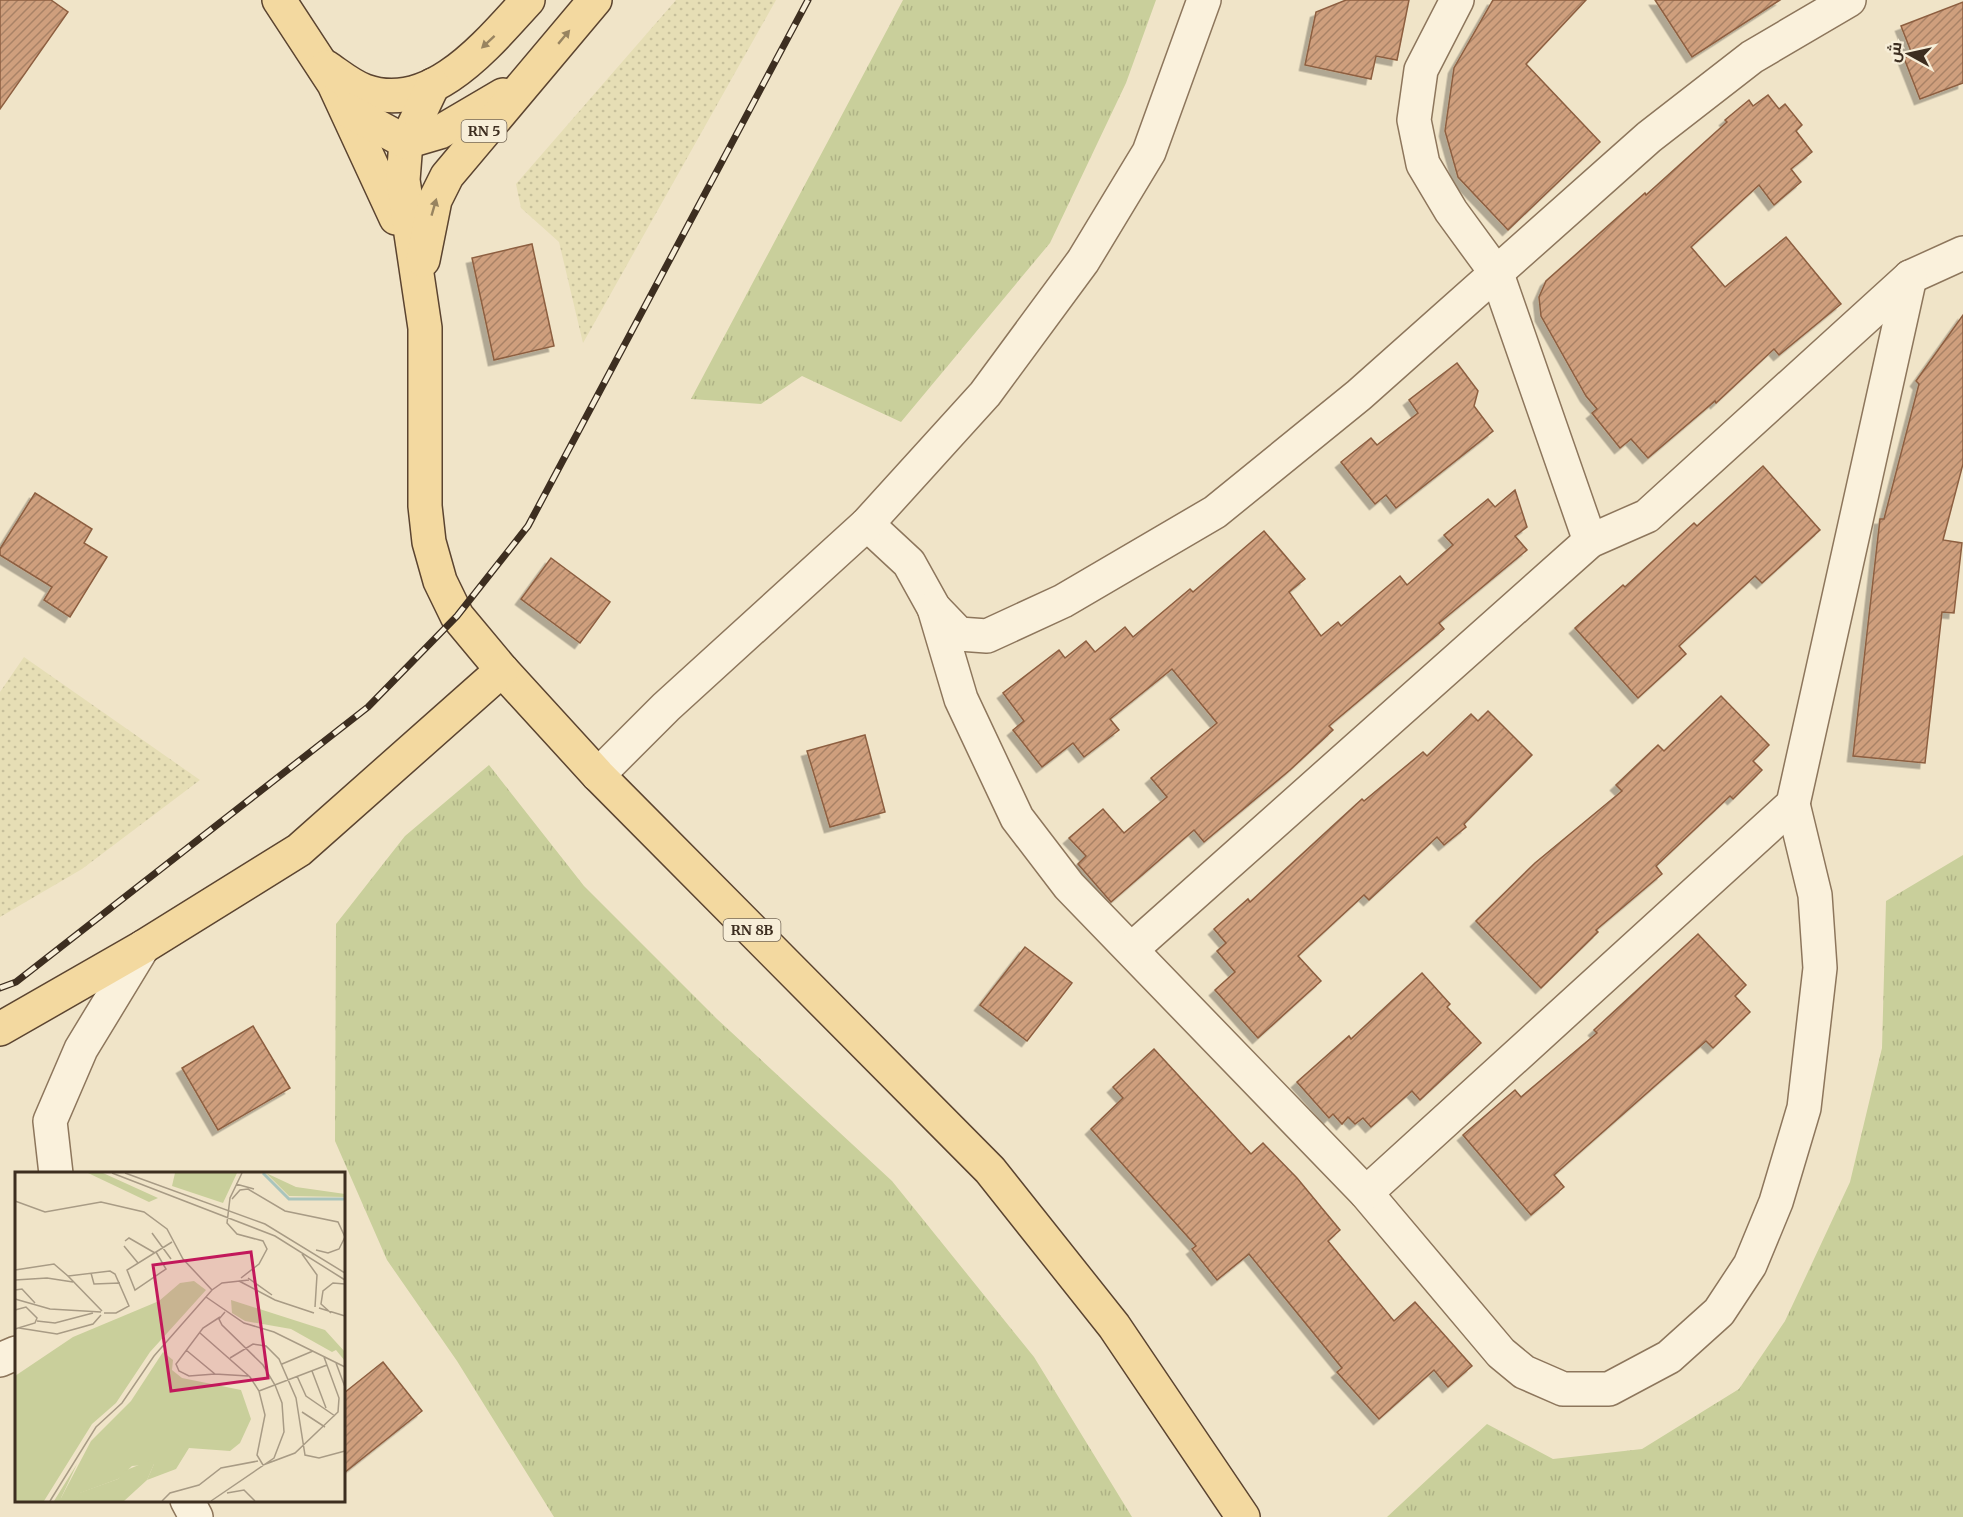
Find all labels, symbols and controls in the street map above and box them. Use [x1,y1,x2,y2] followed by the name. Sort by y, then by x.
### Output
[1879,24,1939,84] north arrow
[558,29,571,45] one-way arrow
[481,35,495,49] one-way arrow
[1883,40,1905,63] text: ش
[462,120,506,142] road number: RN 5
[430,198,439,216] one-way arrow
[724,919,780,941] road number: RN 8B
[15,1172,345,1502] inset map

